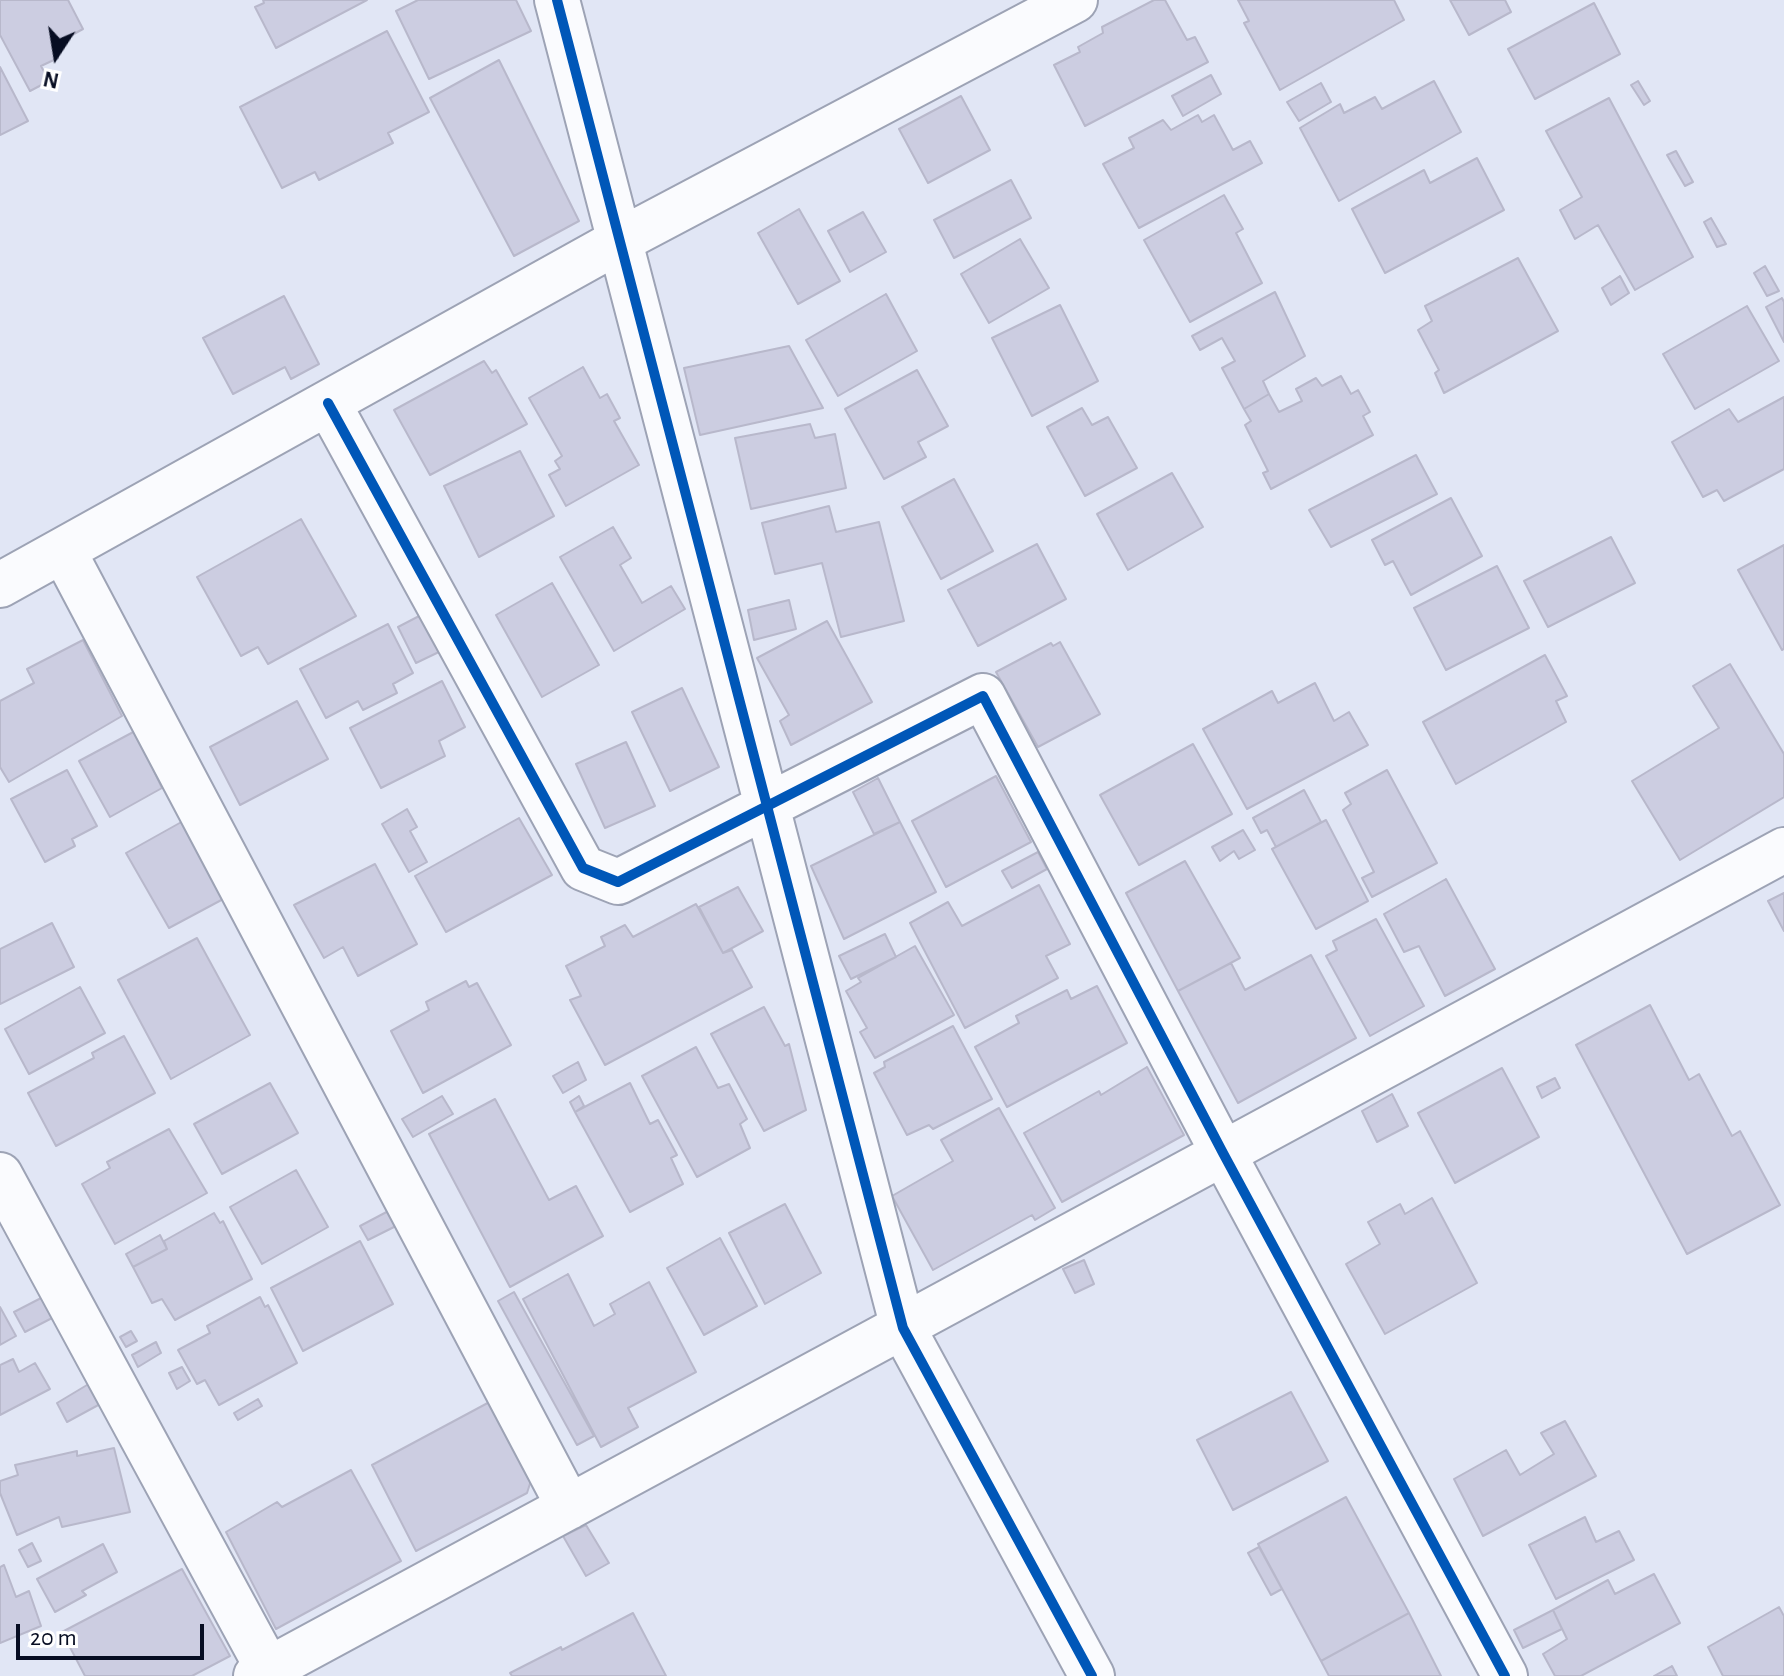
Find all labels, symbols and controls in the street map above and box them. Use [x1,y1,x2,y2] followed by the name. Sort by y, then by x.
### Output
[16,16,96,96] north arrow
[41,67,61,92] text: N
[20,1608,208,1658] scale bar
[30,1626,77,1650] text: 20 m

